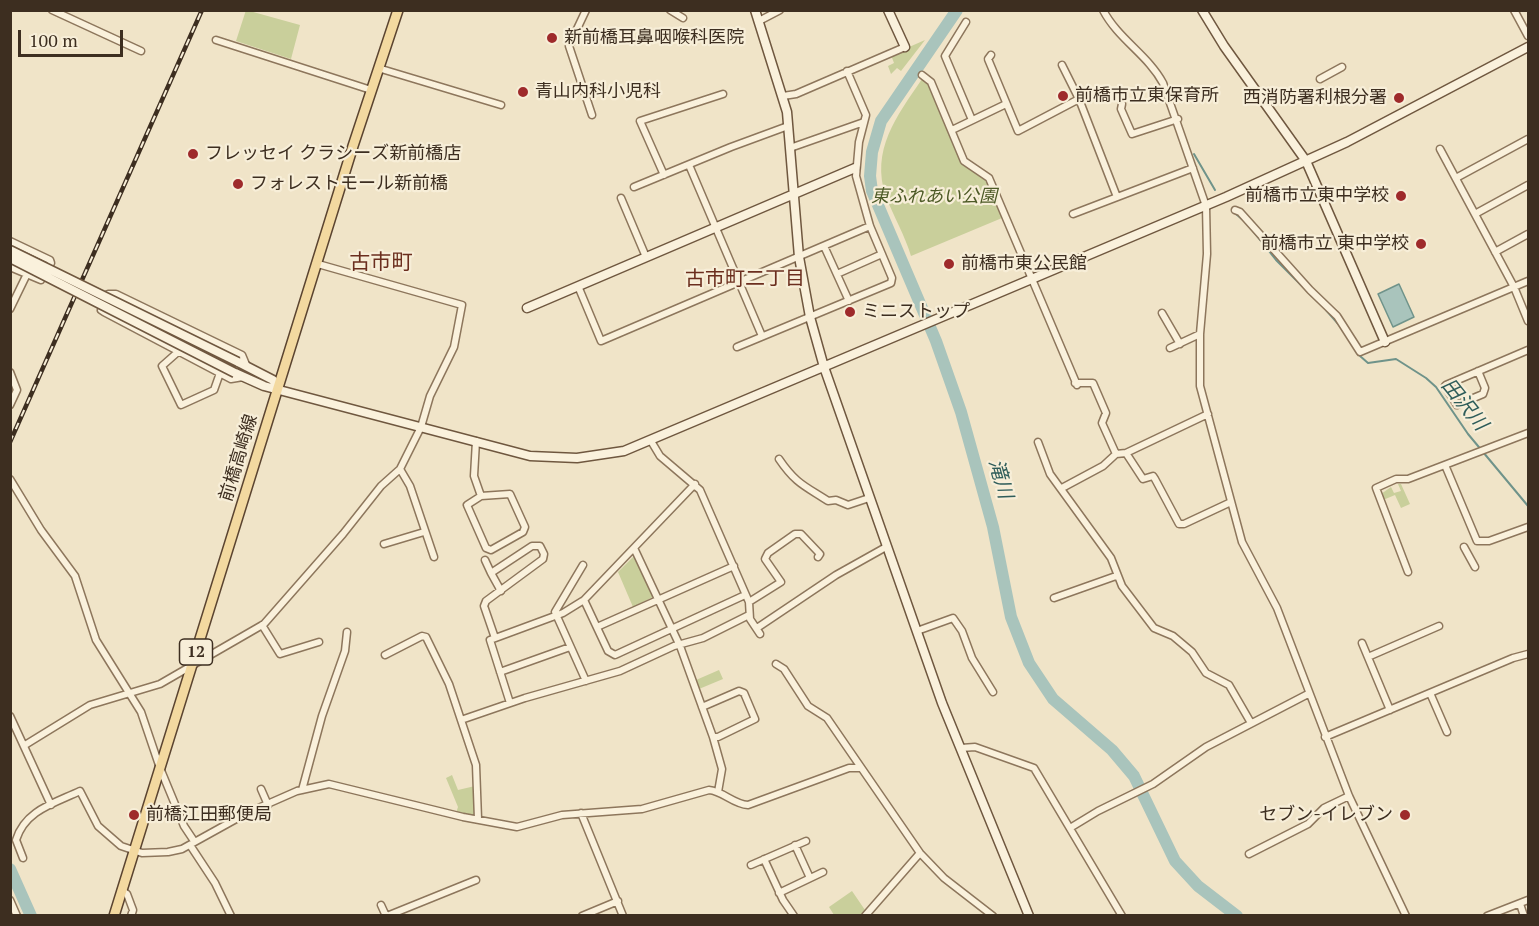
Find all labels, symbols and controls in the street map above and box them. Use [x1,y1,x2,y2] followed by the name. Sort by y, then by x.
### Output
[21,18,126,56] scale bar
[564,27,744,49] place label: 新前橋耳鼻咽喉科医院
[29,28,78,52] text: 100 m
[545,31,559,45] marker: 新前橋耳鼻咽喉科医院
[535,81,661,103] place label: 青山内科小児科
[516,85,530,99] marker: 青山内科小児科
[1075,85,1219,107] place label: 前橋市立東保育所
[1243,87,1387,109] place label: 西消防署利根分署
[1056,89,1070,103] marker: 前橋市立東保育所
[1392,91,1406,105] marker: 西消防署利根分署
[205,143,461,165] place label: フレッセイ クラシーズ新前橋店
[186,147,200,161] marker: フレッセイ クラシーズ新前橋店
[250,173,448,195] place label: フォレストモール新前橋
[231,177,245,191] marker: フォレストモール新前橋
[1245,185,1389,207] place label: 前橋市立東中学校
[871,186,997,208] park label: 東ふれあい公園
[1394,189,1408,203] marker: 前橋市立東中学校
[1261,233,1409,255] place label: 前橋市立 東中学校
[1414,237,1428,251] marker: 前橋市立 東中学校
[350,250,412,276] district label: 古市町
[961,253,1087,275] place label: 前橋市東公民館
[942,257,956,271] marker: 前橋市東公民館
[685,267,805,291] district label: 古市町二丁目
[862,301,970,323] place label: ミニストップ
[843,305,857,319] marker: ミニストップ
[1436,374,1492,436] water label: 田沢川
[216,412,262,504] street label: 前橋高崎線
[983,456,1017,502] water label: 滝川
[180,639,212,665] road number: 12
[146,804,272,826] place label: 前橋江田郵便局
[1259,804,1393,826] place label: セブン-イレブン
[127,808,141,822] marker: 前橋江田郵便局
[1398,808,1412,822] marker: セブン-イレブン

